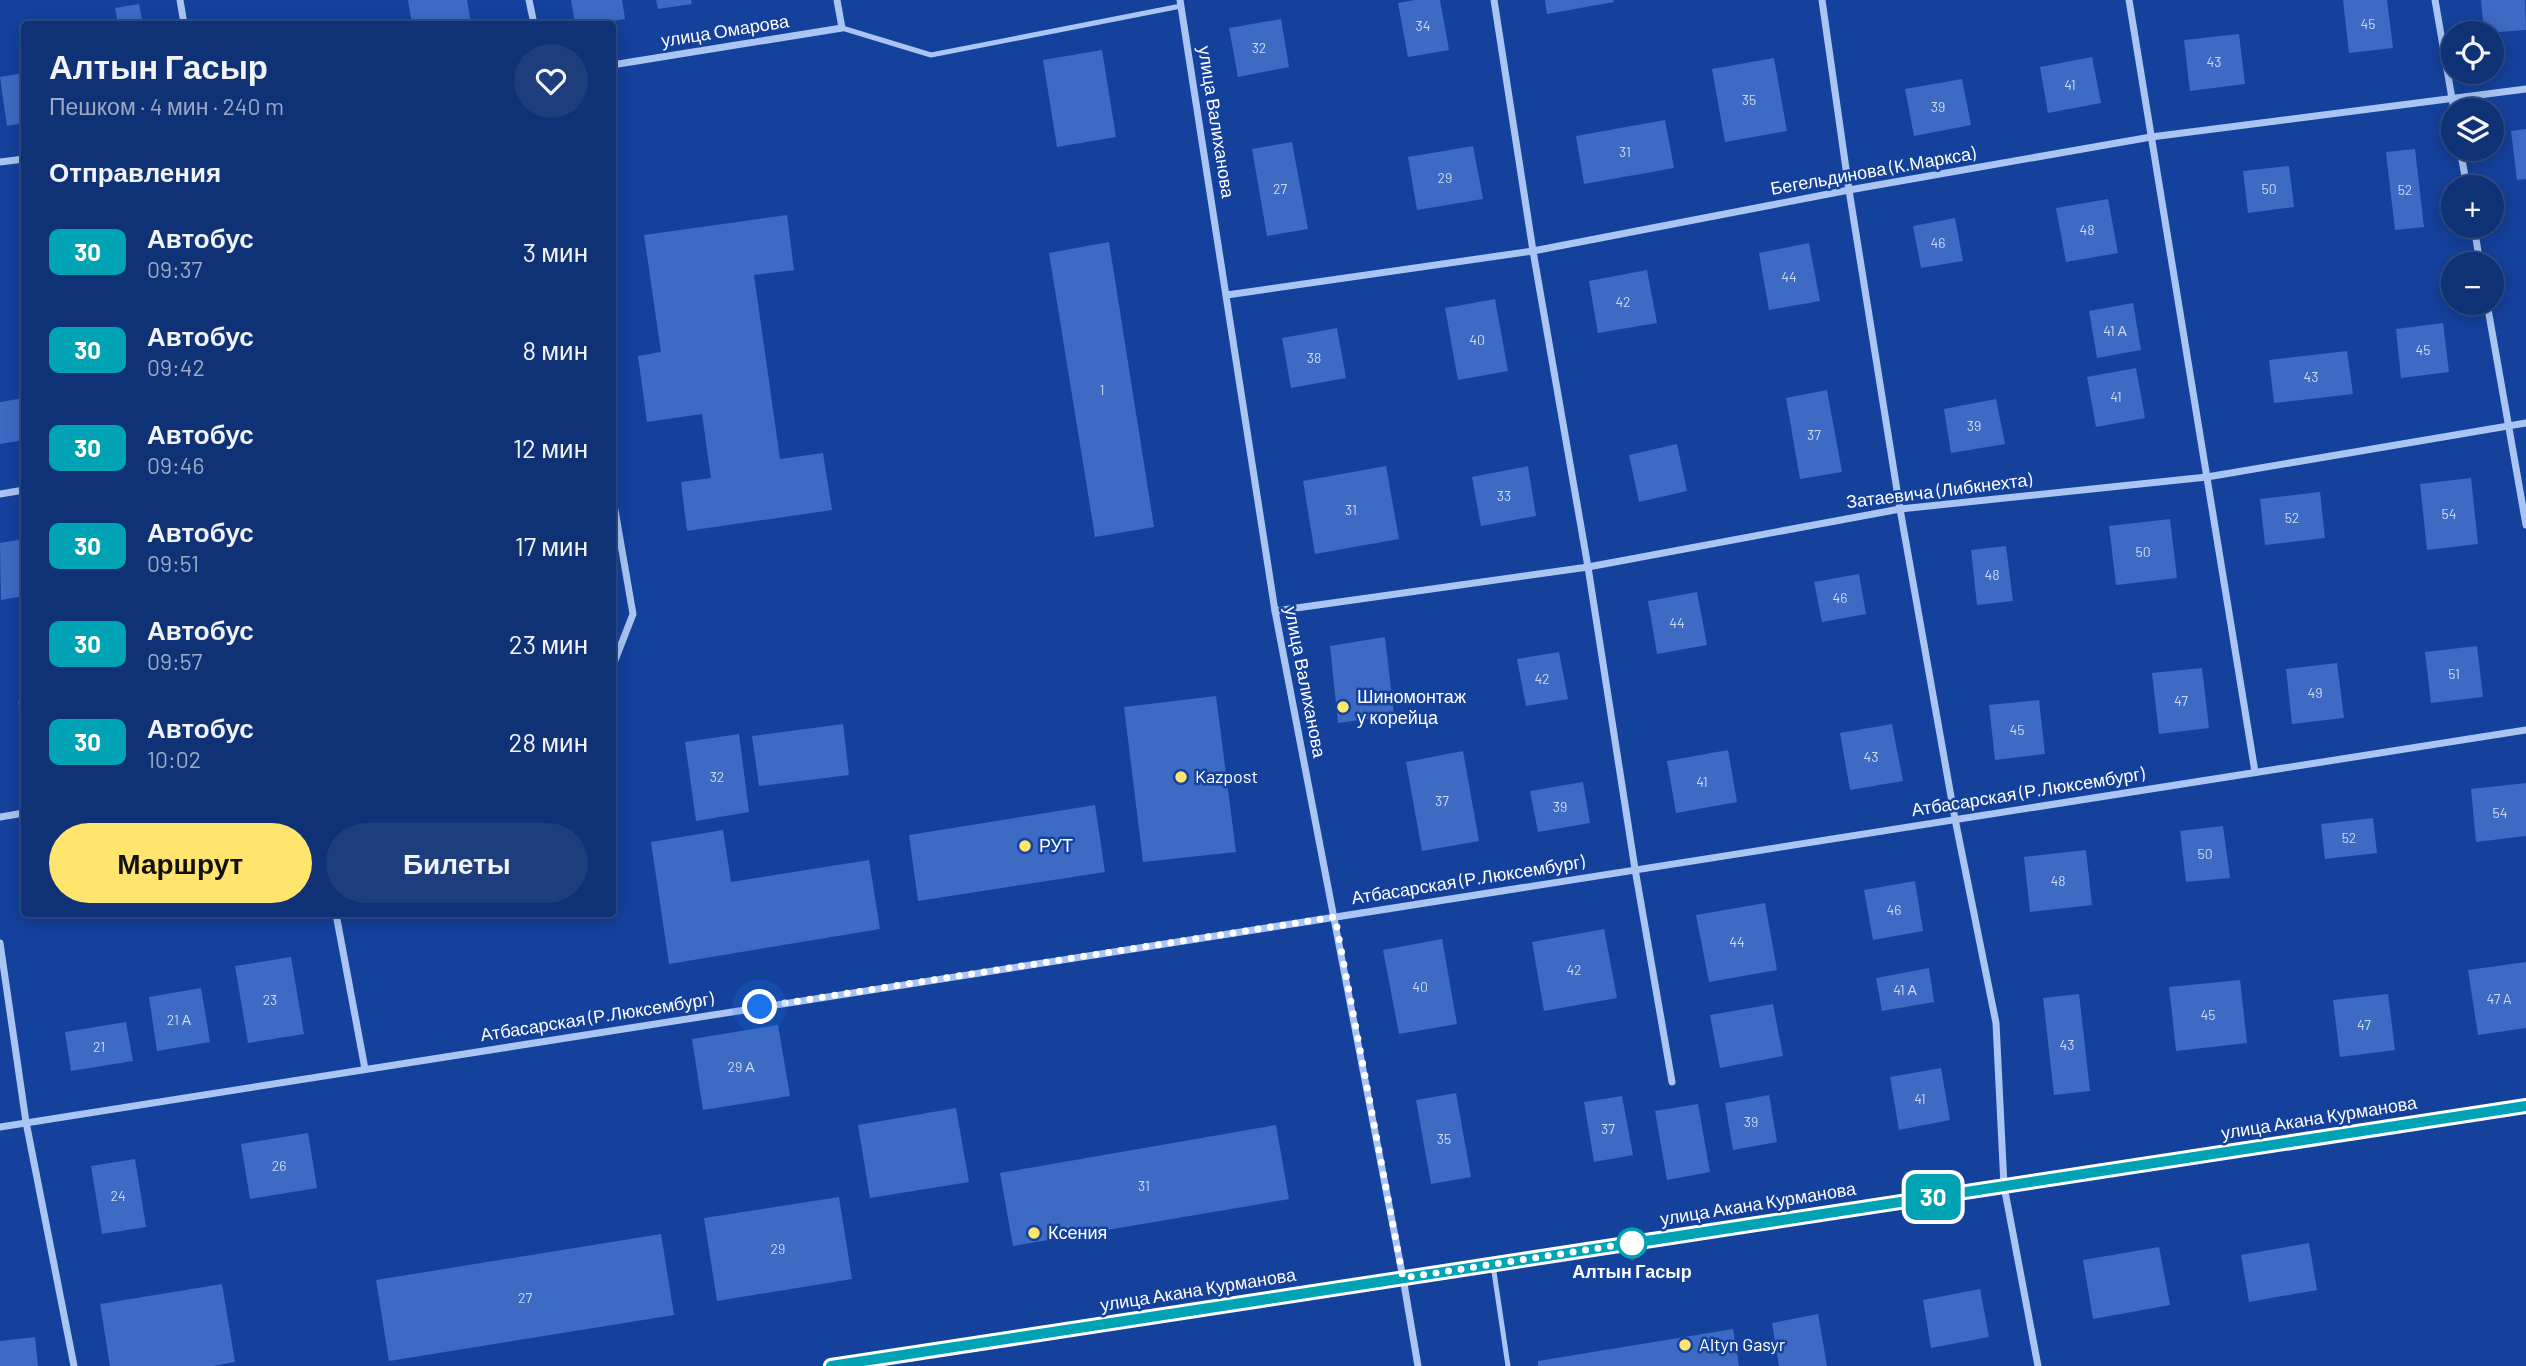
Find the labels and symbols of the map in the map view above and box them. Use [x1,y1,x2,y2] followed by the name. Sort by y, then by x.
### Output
[659,9,791,51] street label: улица Омарова
[2361,15,2375,32] house number: 45
[1416,17,1430,34] house number: 34
[1252,39,1266,56] house number: 32
[1194,44,1240,200] street label: улица Валиханова
[2207,53,2221,70] house number: 43
[2064,76,2076,93] house number: 41
[1742,91,1756,108] house number: 35
[1931,98,1945,115] house number: 39
[1769,141,1977,199] street label: Бегельдинова (К.Маркса)
[1619,143,1631,160] house number: 31
[1438,169,1452,186] house number: 29
[1273,180,1287,197] house number: 27
[2261,180,2277,197] house number: 50
[2398,181,2412,198] house number: 52
[2079,221,2095,238] house number: 48
[1931,234,1945,251] house number: 46
[1781,268,1797,285] house number: 44
[1615,293,1631,310] house number: 42
[2103,322,2127,339] house number: 41 А
[1469,331,1485,348] house number: 40
[2416,341,2430,358] house number: 45
[1307,349,1321,366] house number: 38
[2304,368,2318,385] house number: 43
[1100,381,1104,398] house number: 1
[2110,388,2122,405] house number: 41
[1967,417,1981,434] house number: 39
[1807,426,1821,443] house number: 37
[1845,468,2033,512] street label: Затаевича (Либкнехта)
[1497,487,1511,504] house number: 33
[1345,501,1357,518] house number: 31
[2442,505,2456,522] house number: 54
[2285,509,2299,526] house number: 52
[2135,543,2151,560] house number: 50
[1984,566,2000,583] house number: 48
[1833,589,1847,606] house number: 46
[1281,604,1332,760] street label: улица Валиханова
[1669,614,1685,631] house number: 44
[2448,665,2460,682] house number: 51
[1534,670,1550,687] house number: 42
[2307,684,2323,701] house number: 49
[1357,685,1466,728] place label: Шиномонтаж у корейца
[2174,692,2188,709] house number: 47
[1335,699,1351,715] marker: Шиномонтаж у корейца
[2010,721,2024,738] house number: 45
[1864,748,1878,765] house number: 43
[1910,762,2146,820] street label: Атбасарская (Р.Люксембург)
[1195,765,1258,787] place label: Kazpost
[710,768,724,785] house number: 32
[1173,769,1189,785] marker: Kazpost
[1696,773,1708,790] house number: 41
[1435,792,1449,809] house number: 37
[1553,798,1567,815] house number: 39
[2493,804,2507,821] house number: 54
[2342,829,2356,846] house number: 52
[1039,834,1073,856] place label: РУТ
[1017,838,1033,854] marker: РУТ
[2197,845,2213,862] house number: 50
[1350,850,1586,908] street label: Атбасарская (Р.Люксембург)
[2050,872,2066,889] house number: 48
[1887,901,1901,918] house number: 46
[1729,933,1745,950] house number: 44
[1566,961,1582,978] house number: 42
[1412,978,1428,995] house number: 40
[1893,981,1917,998] house number: 41 А
[479,987,715,1045] street label: Атбасарская (Р.Люксембург)
[742,989,777,1024] your location
[2486,990,2512,1007] house number: 47 A
[263,991,277,1008] house number: 23
[2201,1006,2215,1023] house number: 45
[167,1011,192,1028] house number: 21 А
[2357,1016,2371,1033] house number: 47
[2060,1036,2074,1053] house number: 43
[93,1038,105,1055] house number: 21
[728,1058,755,1075] house number: 29 А
[1914,1090,1926,1107] house number: 41
[2219,1091,2419,1143] street label: улица Акана Курманова
[1744,1113,1758,1130] house number: 39
[1601,1120,1615,1137] house number: 37
[1437,1130,1451,1147] house number: 35
[272,1157,286,1174] house number: 26
[1902,1174,1965,1220] line badge: 30
[1138,1177,1150,1194] house number: 31
[1658,1177,1858,1229] street label: улица Акана Курманова
[110,1187,126,1204] house number: 24
[1048,1221,1107,1243] place label: Ксения
[1026,1225,1042,1241] marker: Ксения
[1617,1228,1647,1258] marker: Алтын Гасыр
[771,1240,785,1257] house number: 29
[1572,1260,1692,1282] place label: Алтын Гасыр
[1098,1263,1298,1315] street label: улица Акана Курманова
[518,1289,532,1306] house number: 27
[1699,1333,1786,1355] place label: Altyn Gasyr
[1677,1337,1693,1353] marker: Altyn Gasyr

